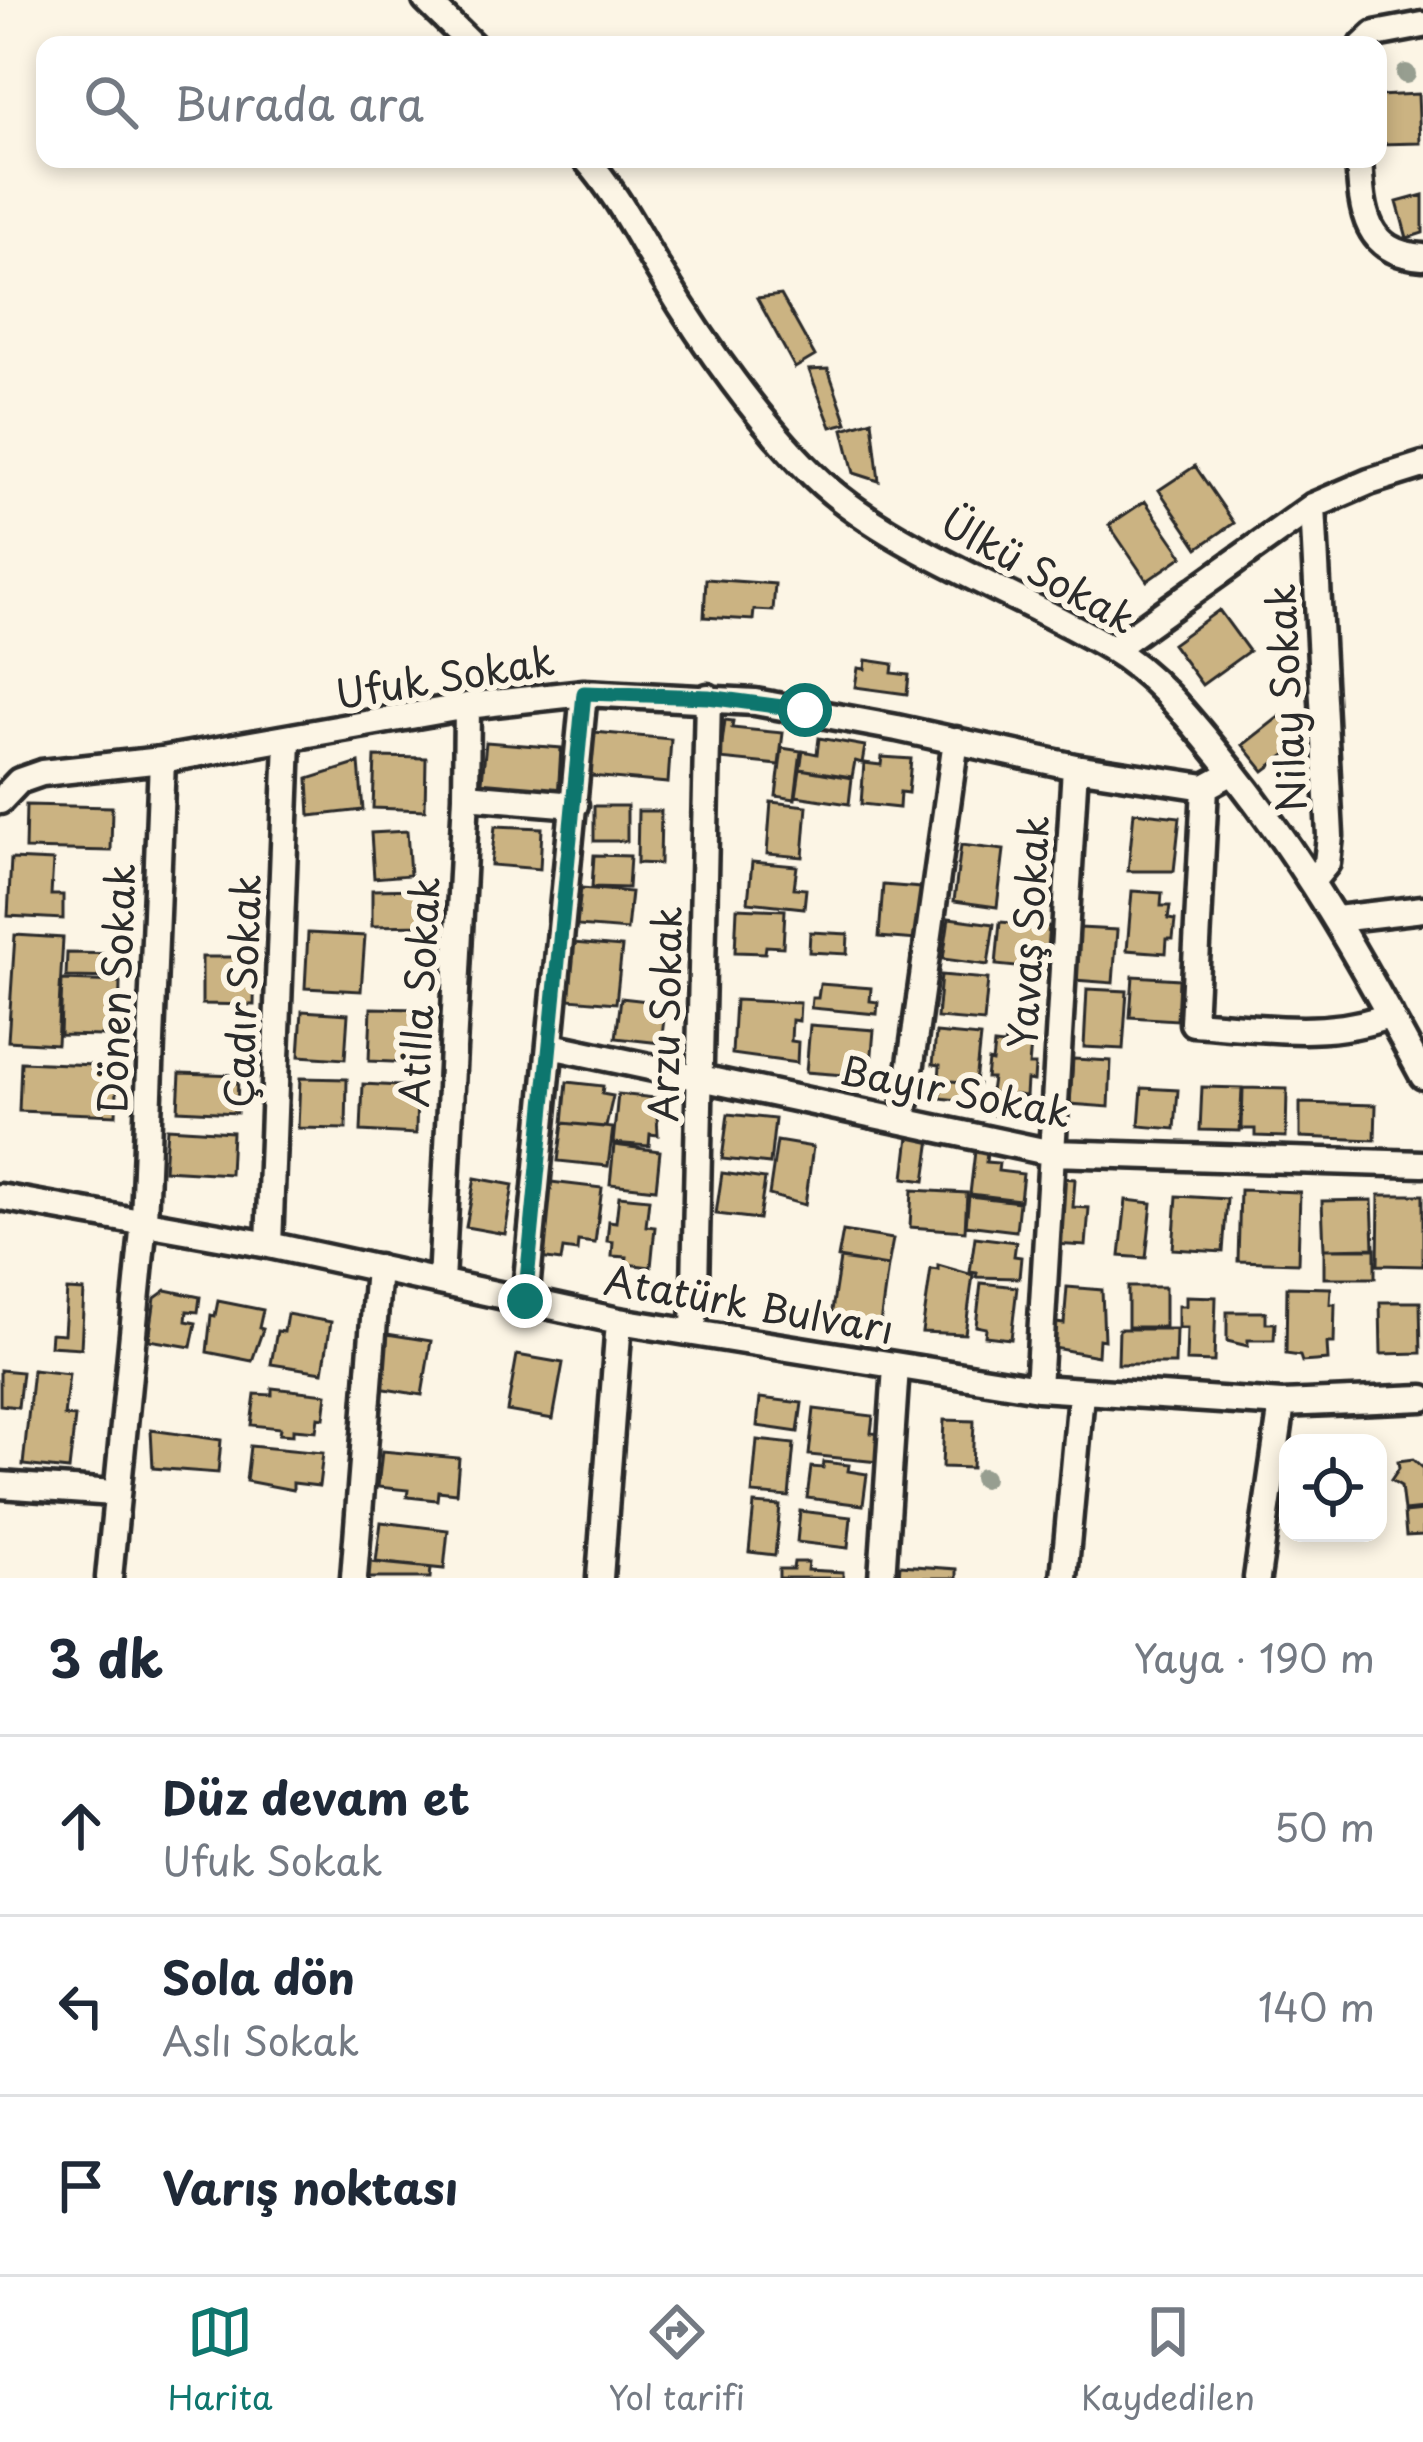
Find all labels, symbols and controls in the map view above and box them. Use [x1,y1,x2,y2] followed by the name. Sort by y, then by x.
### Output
[36,36,1387,168] search box
[174,68,424,136] text: Burada ara
[78,69,144,135] icon: search
[931,491,1148,647] street label: Ülkü Sokak
[1249,582,1320,814] street label: Nilay Sokak
[331,629,558,722] street label: Ufuk Sokak
[778,683,832,737] route start
[991,814,1062,1050] street label: Yavaş Sokak
[81,862,148,1116] street label: Dönen Sokak
[207,873,274,1109] street label: Çadır Sokak
[382,875,453,1109] street label: Atilla Sokak
[632,906,695,1122] street label: Arzu Sokak
[835,1038,1076,1141] street label: Bayır Sokak
[600,1248,899,1357] street label: Atatürk Bulvarı
[498,1274,552,1328] route end
[1279,1434,1387,1542] map controls
[1279,1434,1387,1542] button: locate
[48,1618,163,1695] text: 3 dk
[1133,1627,1375,1686] text: Yaya · 190 m
[162,1762,470,1830] text: Düz devam et
[48,1793,114,1859] icon: ahead
[1274,1796,1375,1855] text: 50 m
[162,1830,383,1889] text: Ufuk Sokak
[162,1942,355,2010] text: Sola dön
[48,1973,114,2039] icon: left
[1258,1976,1375,2035] text: 140 m
[162,2010,359,2069] text: Aslı Sokak
[162,2152,458,2220] text: Varış noktası
[48,2153,114,2219] icon: arrive
[168,2299,273,2421] tab: Harita
[608,2299,745,2421] tab: Yol tarifi
[1081,2299,1255,2421] tab: Kaydedilen

